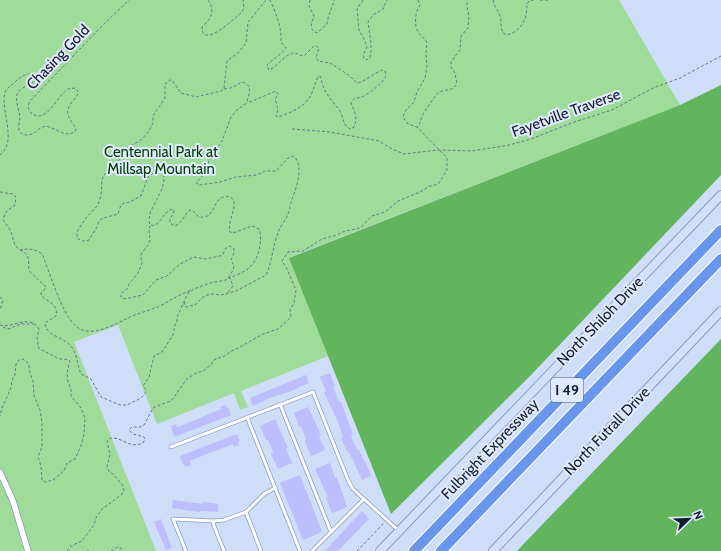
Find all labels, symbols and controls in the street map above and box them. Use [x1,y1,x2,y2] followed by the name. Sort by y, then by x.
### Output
[23,21,93,93] street label: Chasing Gold
[509,85,623,141] street label: Fayetville Traverse
[104,143,218,178] park label: Centennial Park at Millsap Mountain
[553,273,647,369] street label: North Shiloh Drive
[551,378,583,402] road number: I 49
[560,383,654,479] street label: North Futrall Drive
[437,395,543,503] street label: Fulbright Expressway
[669,499,709,539] north arrow
[690,509,706,521] text: N

